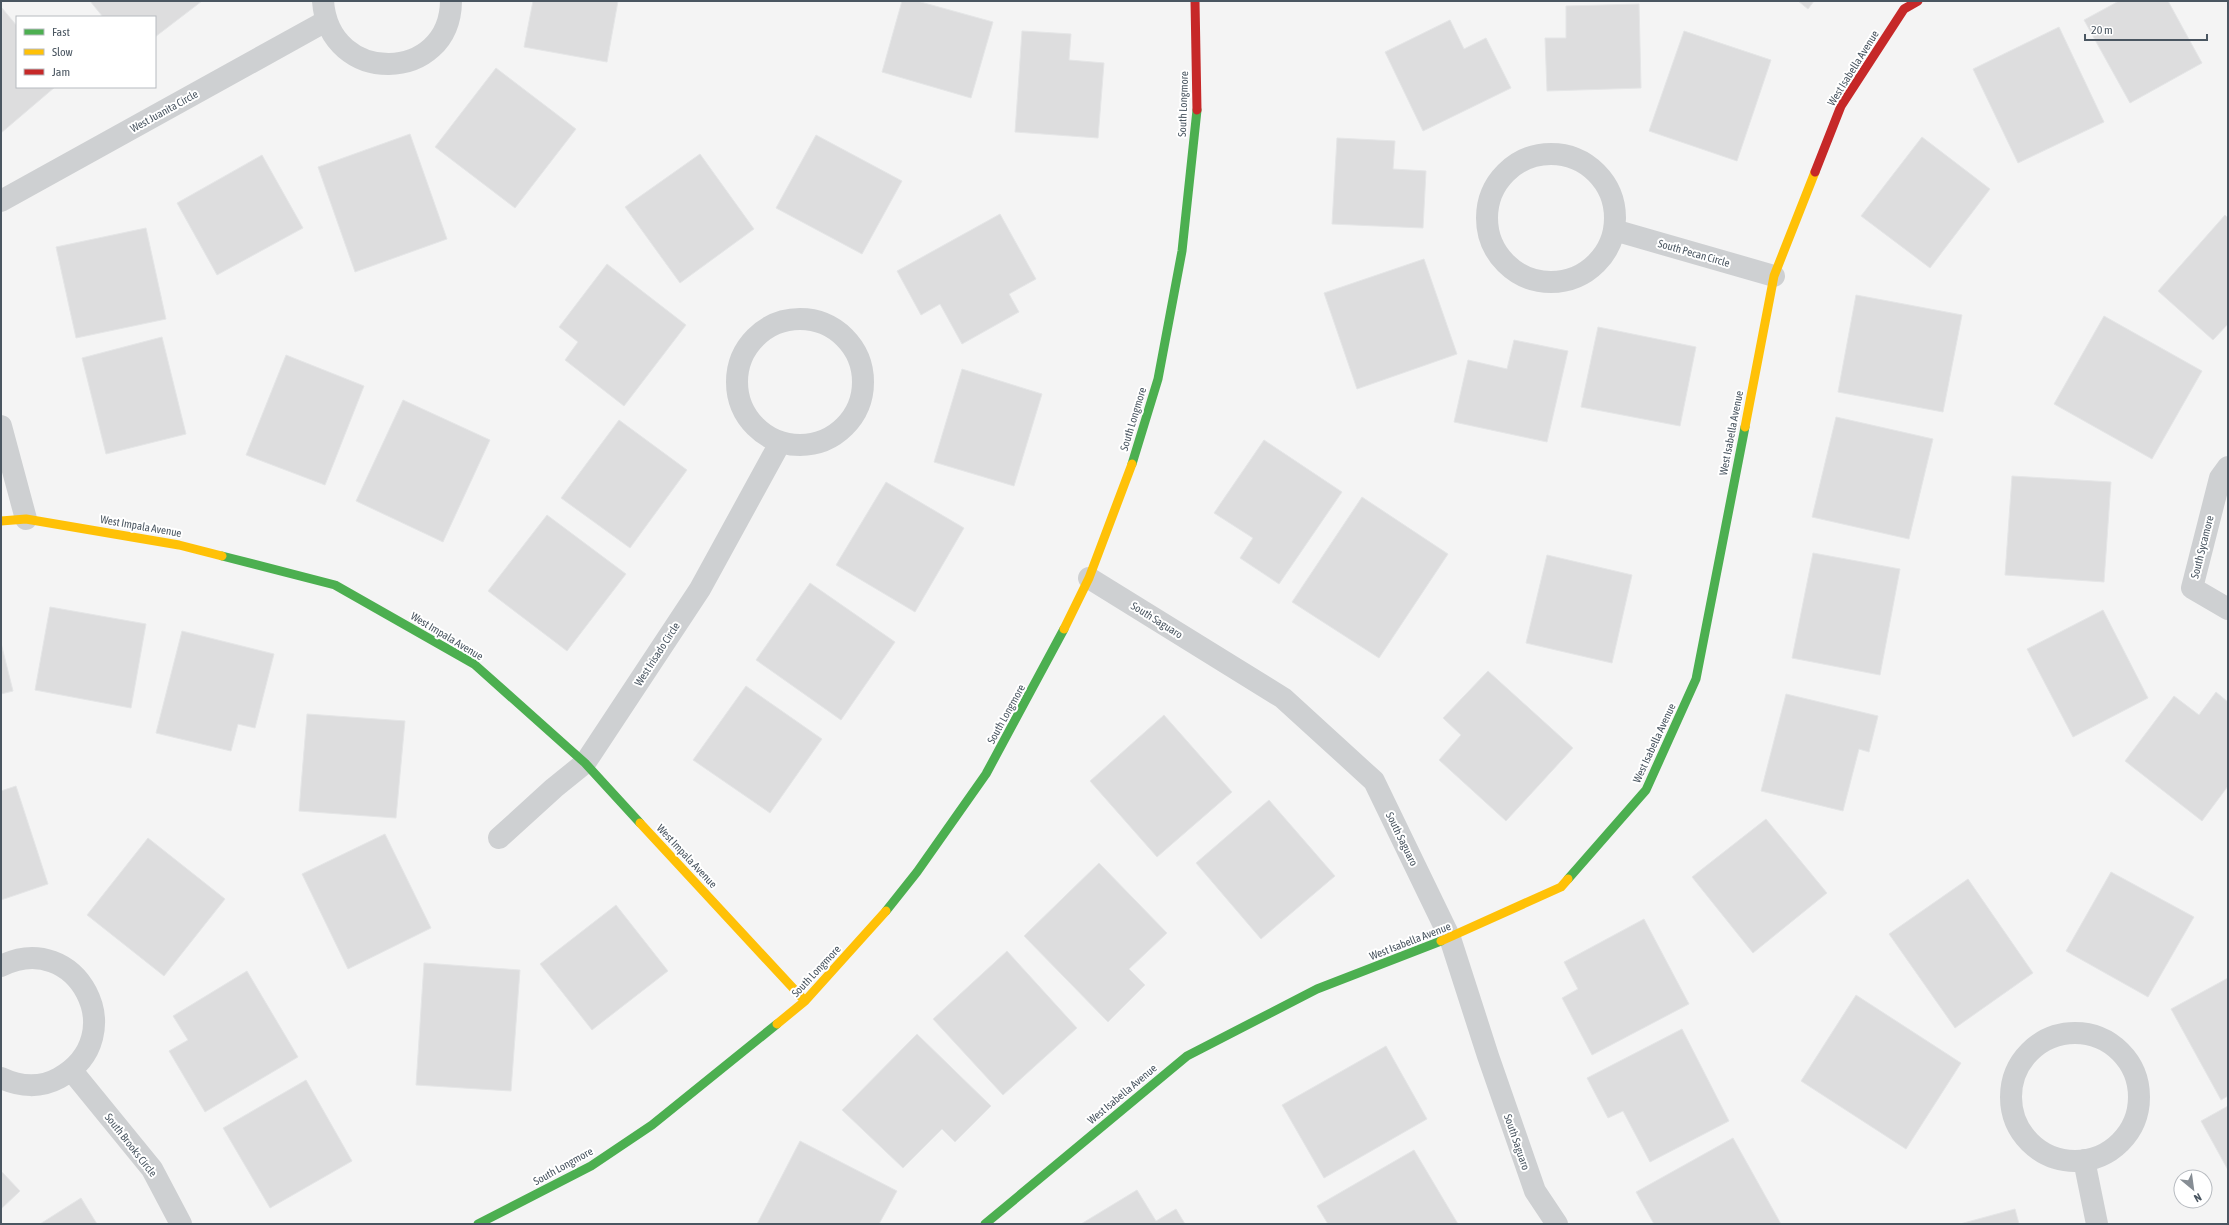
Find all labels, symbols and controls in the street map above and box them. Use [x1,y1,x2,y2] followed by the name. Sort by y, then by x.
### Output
[16,16,156,88] legend
[2085,16,2207,42] scale bar
[2091,23,2113,37] text: 20 m
[52,25,70,39] text: Fast
[1825,28,1881,108] street label: West Isabella Avenue
[52,45,73,59] text: Slow
[52,65,70,79] text: Jam
[1176,71,1190,137] street label: South Longmore
[128,87,200,135] street label: West Juanita Circle
[1657,237,1731,269] street label: South Pecan Circle
[1118,386,1148,452] street label: South Longmore
[1717,390,1745,476] street label: West Isabella Avenue
[99,513,183,539] street label: West Impala Avenue
[2188,514,2216,580] street label: South Sycamore
[1129,599,1185,641] street label: South Saguaro
[409,610,485,662] street label: West Impala Avenue
[632,620,682,688] street label: West Irisado Circle
[985,682,1027,746] street label: South Longmore
[1630,701,1678,785] street label: West Isabella Avenue
[1384,810,1420,868] street label: South Saguaro
[655,822,719,890] street label: West Impala Avenue
[1368,920,1452,962] street label: West Isabella Avenue
[789,943,843,999] street label: South Longmore
[1085,1062,1159,1126] street label: West Isabella Avenue
[103,1111,159,1179] street label: South Brooks Circle
[1502,1112,1532,1172] street label: South Saguaro
[531,1145,595,1187] street label: South Longmore
[2173,1169,2213,1209] north arrow
[2192,1191,2204,1205] text: N

